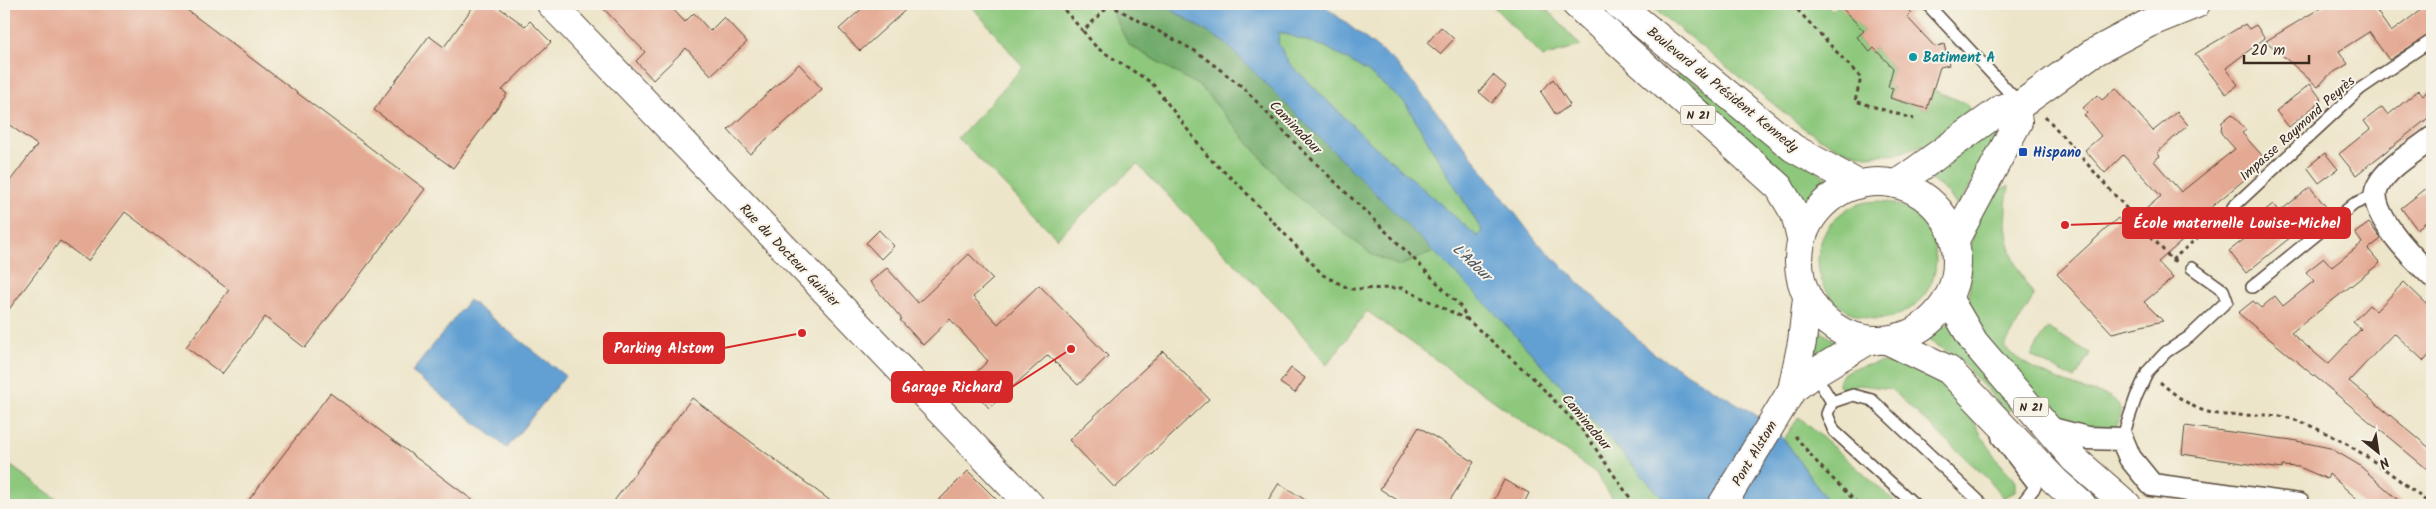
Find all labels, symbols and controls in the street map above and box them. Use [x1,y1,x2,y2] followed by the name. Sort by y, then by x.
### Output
[1642,22,1803,158] street label: Boulevard du Président Kennedy
[2244,32,2308,64] scale bar
[2251,39,2285,63] text: 20 m
[1923,47,1996,69] place label: Batiment A
[1907,51,1919,63] marker: Batiment A
[2235,71,2360,187] street label: Impasse Raymond Peyrès
[1264,96,1328,161] street label: Caminadour
[1680,106,1716,124] road number: N 21
[2033,142,2082,164] place label: Hispano
[2017,146,2029,158] marker: Hispano
[734,199,846,314] street label: Rue du Docteur Guinier
[2123,208,2350,238] callout: École maternelle Louise-Michel
[2134,212,2340,236] text: École maternelle Louise-Michel
[1446,238,1499,289] water label: L'Adour
[604,333,724,363] callout: Parking Alstom
[614,337,714,361] text: Parking Alstom
[892,372,1012,402] callout: Garage Richard
[902,376,1003,400] text: Garage Richard
[1556,389,1617,457] street label: Caminadour
[2014,398,2048,417] road number: N 21
[1727,416,1783,491] street label: Pont Alstom
[2354,426,2404,476] north arrow
[2375,451,2393,474] text: N

